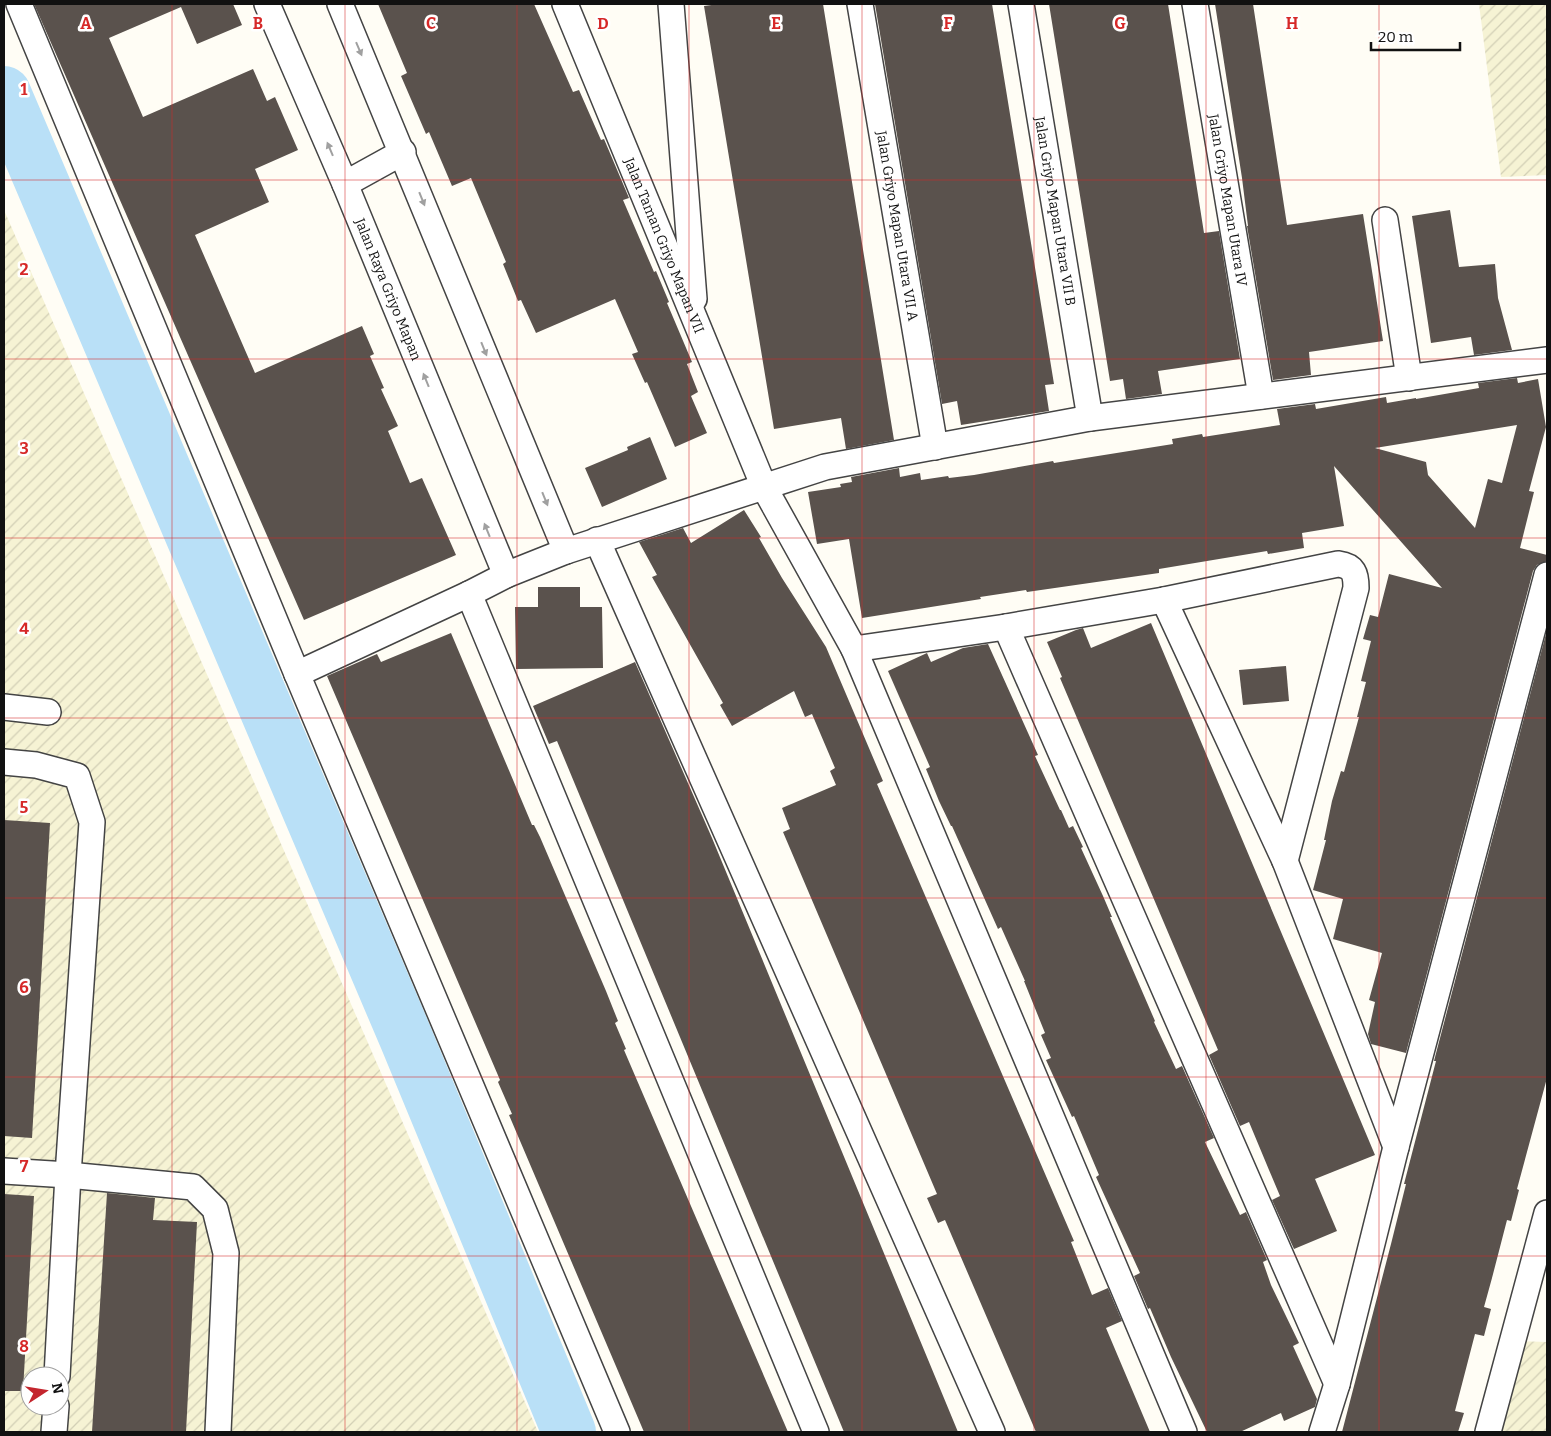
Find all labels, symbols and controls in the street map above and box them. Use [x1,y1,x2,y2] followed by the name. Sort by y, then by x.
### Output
[80,14,92,33] text: A
[253,14,263,33] text: B
[426,14,436,33] text: C
[597,14,609,33] text: D
[771,14,781,33] text: E
[944,14,953,33] text: F
[1114,14,1126,33] text: G
[1286,14,1299,33] text: H
[1371,20,1460,52] scale bar
[1378,28,1414,46] text: 20 m
[356,42,364,56] one-way arrow
[21,80,28,99] text: 1
[1204,112,1250,288] street label: Jalan Griyo Mapan Utara IV
[1031,114,1079,307] street label: Jalan Griyo Mapan Utara VII B
[872,129,922,322] street label: Jalan Griyo Mapan Utara VII A
[325,142,333,156] one-way arrow
[620,154,708,336] street label: Jalan Taman Griyo Mapan VII
[418,192,426,207] one-way arrow
[351,215,425,363] street label: Jalan Raya Griyo Mapan
[19,260,29,279] text: 2
[480,342,488,356] one-way arrow
[421,373,429,387] one-way arrow
[19,439,29,458] text: 3
[542,492,549,507] one-way arrow
[483,523,491,537] one-way arrow
[19,619,29,638] text: 4
[20,798,29,817] text: 5
[19,978,29,997] text: 6
[20,1157,29,1176] text: 7
[19,1337,29,1356] text: 8
[20,1366,70,1416] north arrow
[48,1381,67,1396] text: N

